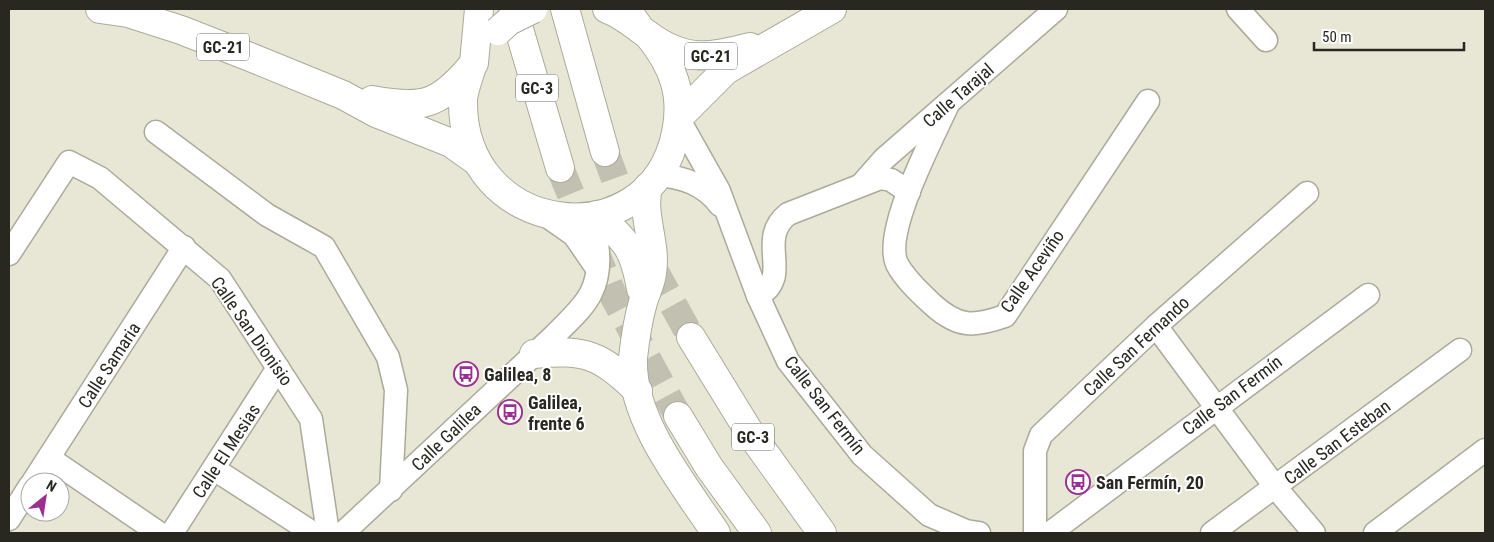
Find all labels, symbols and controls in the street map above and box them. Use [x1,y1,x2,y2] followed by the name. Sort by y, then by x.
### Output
[1314,20,1464,52] scale bar
[1322,28,1352,46] text: 50 m
[197,34,249,61] road number: GC-21
[685,42,737,70] road number: GC-21
[918,59,998,131] street label: Calle Tarajal
[516,75,558,102] road number: GC-3
[996,226,1068,316] street label: Calle Aceviño
[207,272,297,390] street label: Calle San Dionisio
[1079,292,1193,400] street label: Calle San Fernando
[73,318,145,412] street label: Calle Samaria
[1178,351,1286,439] street label: Calle San Fermín
[780,352,870,458] street label: Calle San Fermín
[453,361,479,387] bus stop icon: Galilea, 8
[484,364,551,385] place label: Galilea, 8
[528,392,585,434] place label: Galilea, frente 6
[1280,395,1394,489] street label: Calle San Esteban
[407,399,485,475] street label: Calle Galilea
[497,399,523,425] bus stop icon: Galilea, frente 6
[188,400,264,502] street label: Calle El Mesias
[732,424,774,451] road number: GC-3
[1065,469,1091,495] bus stop icon: San Fermín, 20
[20,472,70,522] north arrow
[1096,472,1204,493] place label: San Fermín, 20
[44,477,59,495] text: N

